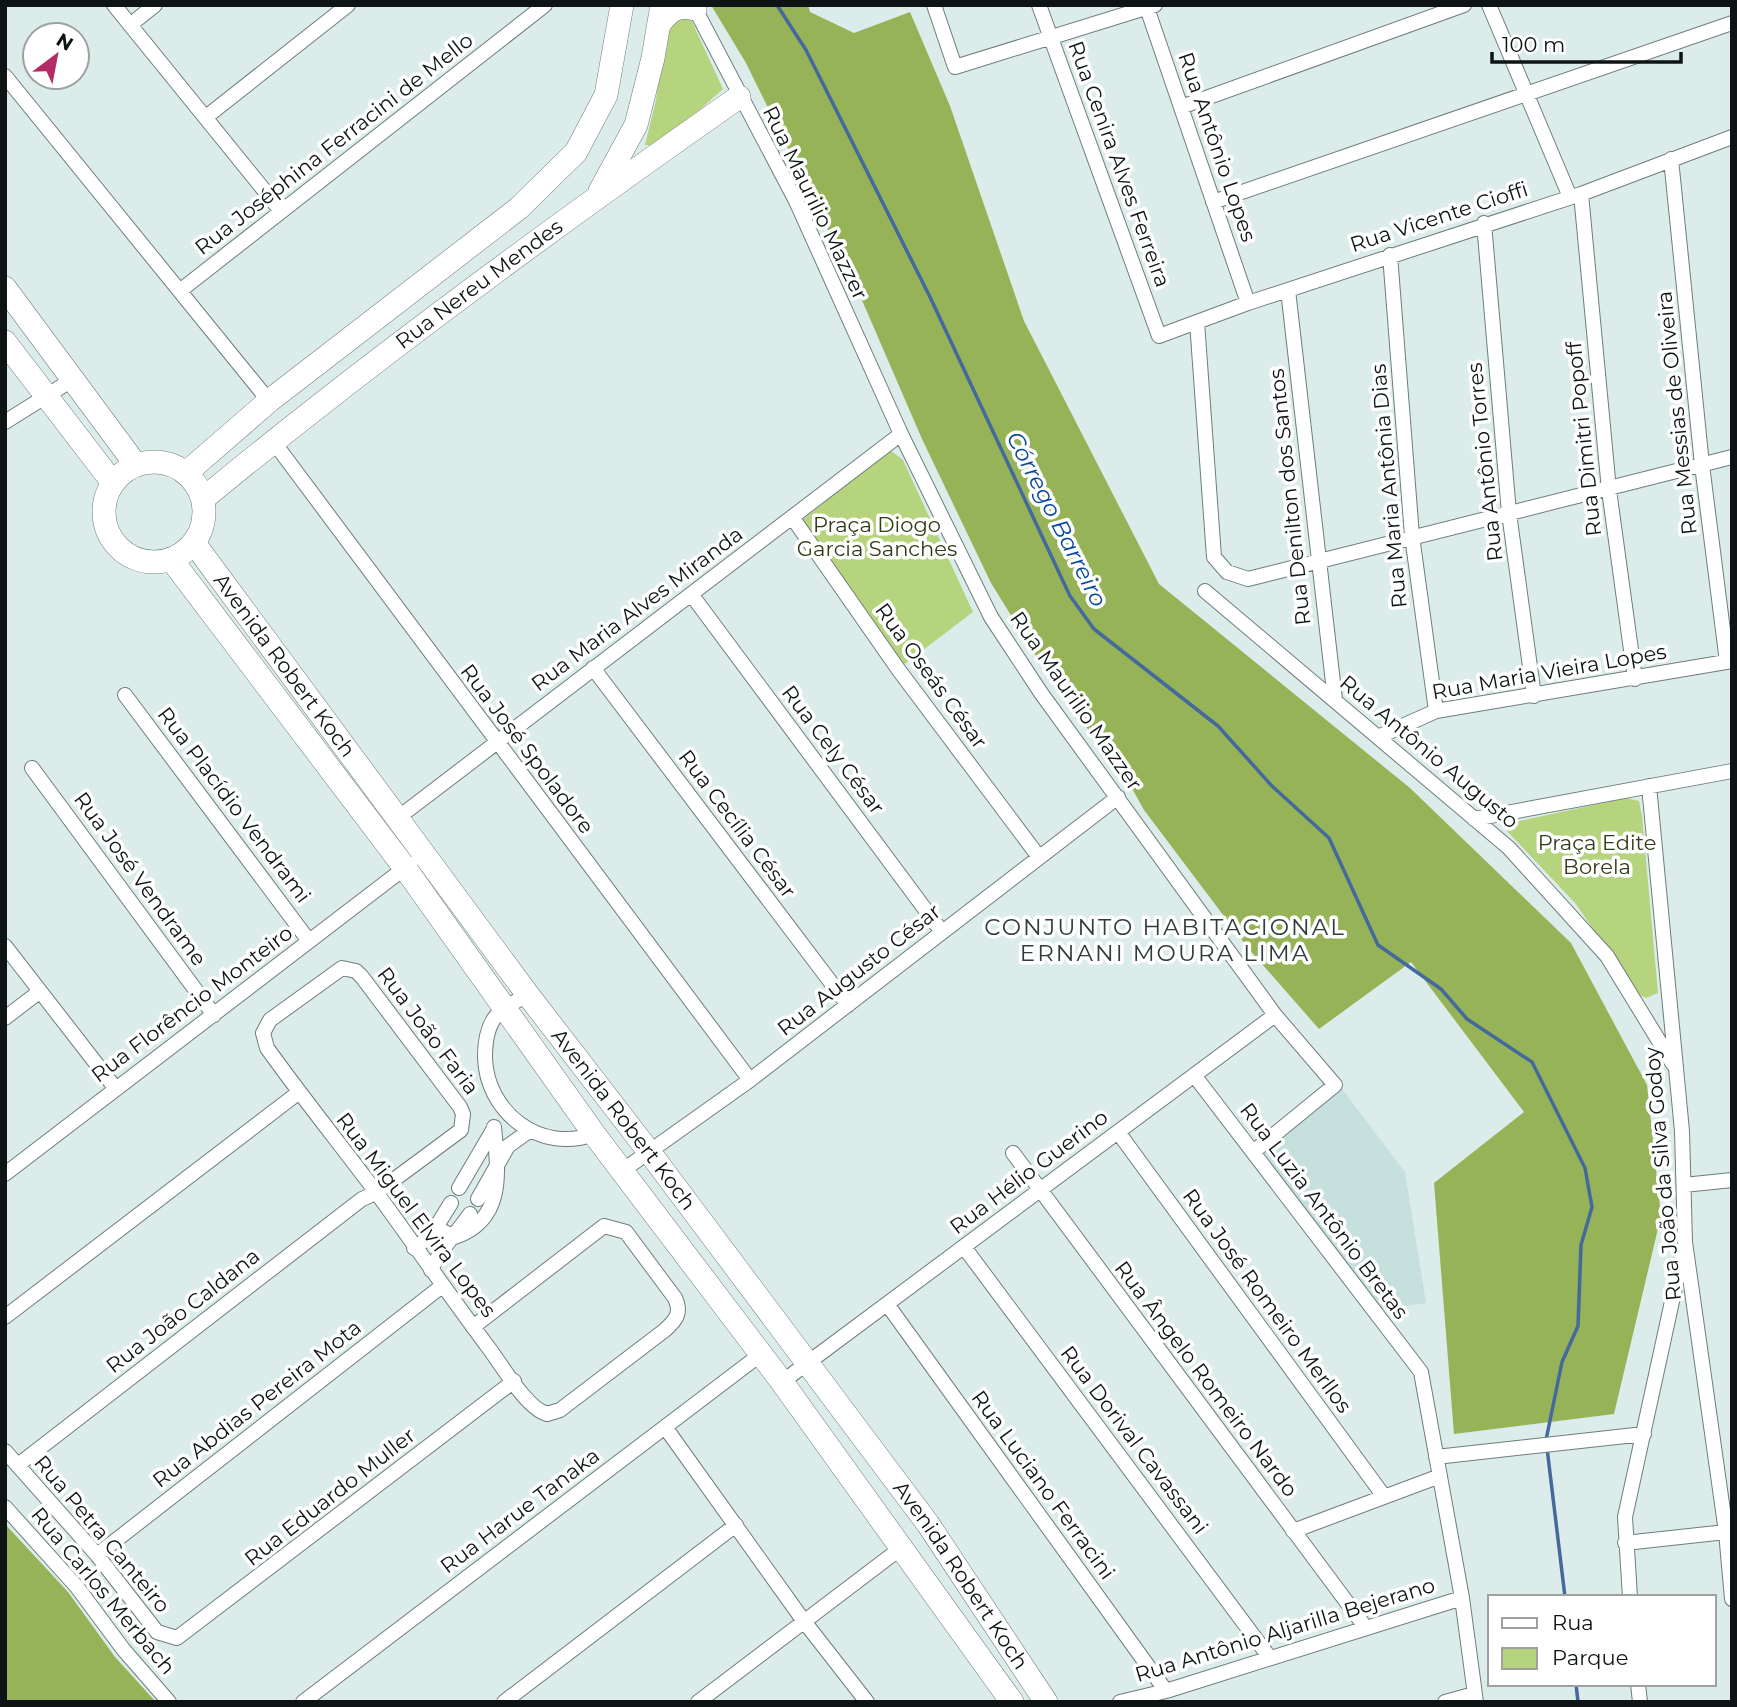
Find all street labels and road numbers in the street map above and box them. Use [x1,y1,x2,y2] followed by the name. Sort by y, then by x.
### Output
[190,27,478,260] street label: Rua Joséphina Ferracini de Mello
[1063,37,1176,290] street label: Rua Cenira Alves Ferreira
[1173,49,1262,245] street label: Rua Antônio Lopes
[758,102,873,304] street label: Rua Maurilio Mazzer
[1347,176,1531,257] street label: Rua Vicente Cioffi
[390,214,567,354] street label: Rua Nereu Mendes
[1651,290,1702,536] street label: Rua Messias de Oliveira
[1561,340,1606,538] street label: Rua Dimitri Popoff
[1462,361,1507,563] street label: Rua Antônio Torres
[1365,363,1412,609] street label: Rua Maria Antônia Dias
[1264,368,1315,627] street label: Rua Denilton dos Santos
[526,521,747,696] street label: Rua Maria Alves Miranda
[209,568,361,762] street label: Avenida Robert Koch
[870,598,993,753] street label: Rua Oseás César
[1005,607,1148,795] street label: Rua Maurilio Mazzer
[1430,639,1668,704] street label: Rua Maria Vieira Lopes
[455,659,599,838] street label: Rua José Spoladore
[1335,670,1524,834] street label: Rua Antônio Augusto
[777,680,890,819] street label: Rua Cely César
[153,702,316,908] street label: Rua Placídio Vendrami
[674,745,801,903] street label: Rua Cecília César
[69,787,212,971] street label: Rua José Vendrame
[772,898,945,1041] street label: Rua Augusto César
[86,920,297,1087] street label: Rua Florêncio Monteiro
[372,962,485,1099] street label: Rua João Faria
[547,1024,701,1215] street label: Avenida Robert Koch
[1639,1045,1686,1302] street label: Rua João da Silva Godoy
[1235,1098,1414,1324] street label: Rua Luzia Antônio Bretas
[945,1104,1113,1239] street label: Rua Hélio Guerino
[331,1107,502,1322] street label: Rua Miguel Elvira Lopes
[1178,1184,1357,1418] street label: Rua José Romeiro Merllos
[101,1243,264,1378] street label: Rua João Caldana
[1110,1256,1303,1501] street label: Rua Ângelo Romeiro Nardo
[147,1314,366,1493] street label: Rua Abdias Pereira Mota
[1055,1341,1213,1539] street label: Rua Dorival Cavassani
[967,1386,1120,1584] street label: Rua Luciano Ferracini
[239,1422,420,1571] street label: Rua Eduardo Muller
[435,1443,604,1579] street label: Rua Harue Tanaka
[29,1450,176,1617] street label: Rua Petra Canteiro
[888,1476,1034,1674] street label: Avenida Robert Koch
[26,1502,181,1679] street label: Rua Carlos Merbach
[1132,1572,1438,1687] street label: Rua Antônio Aljarilla Bejerano

